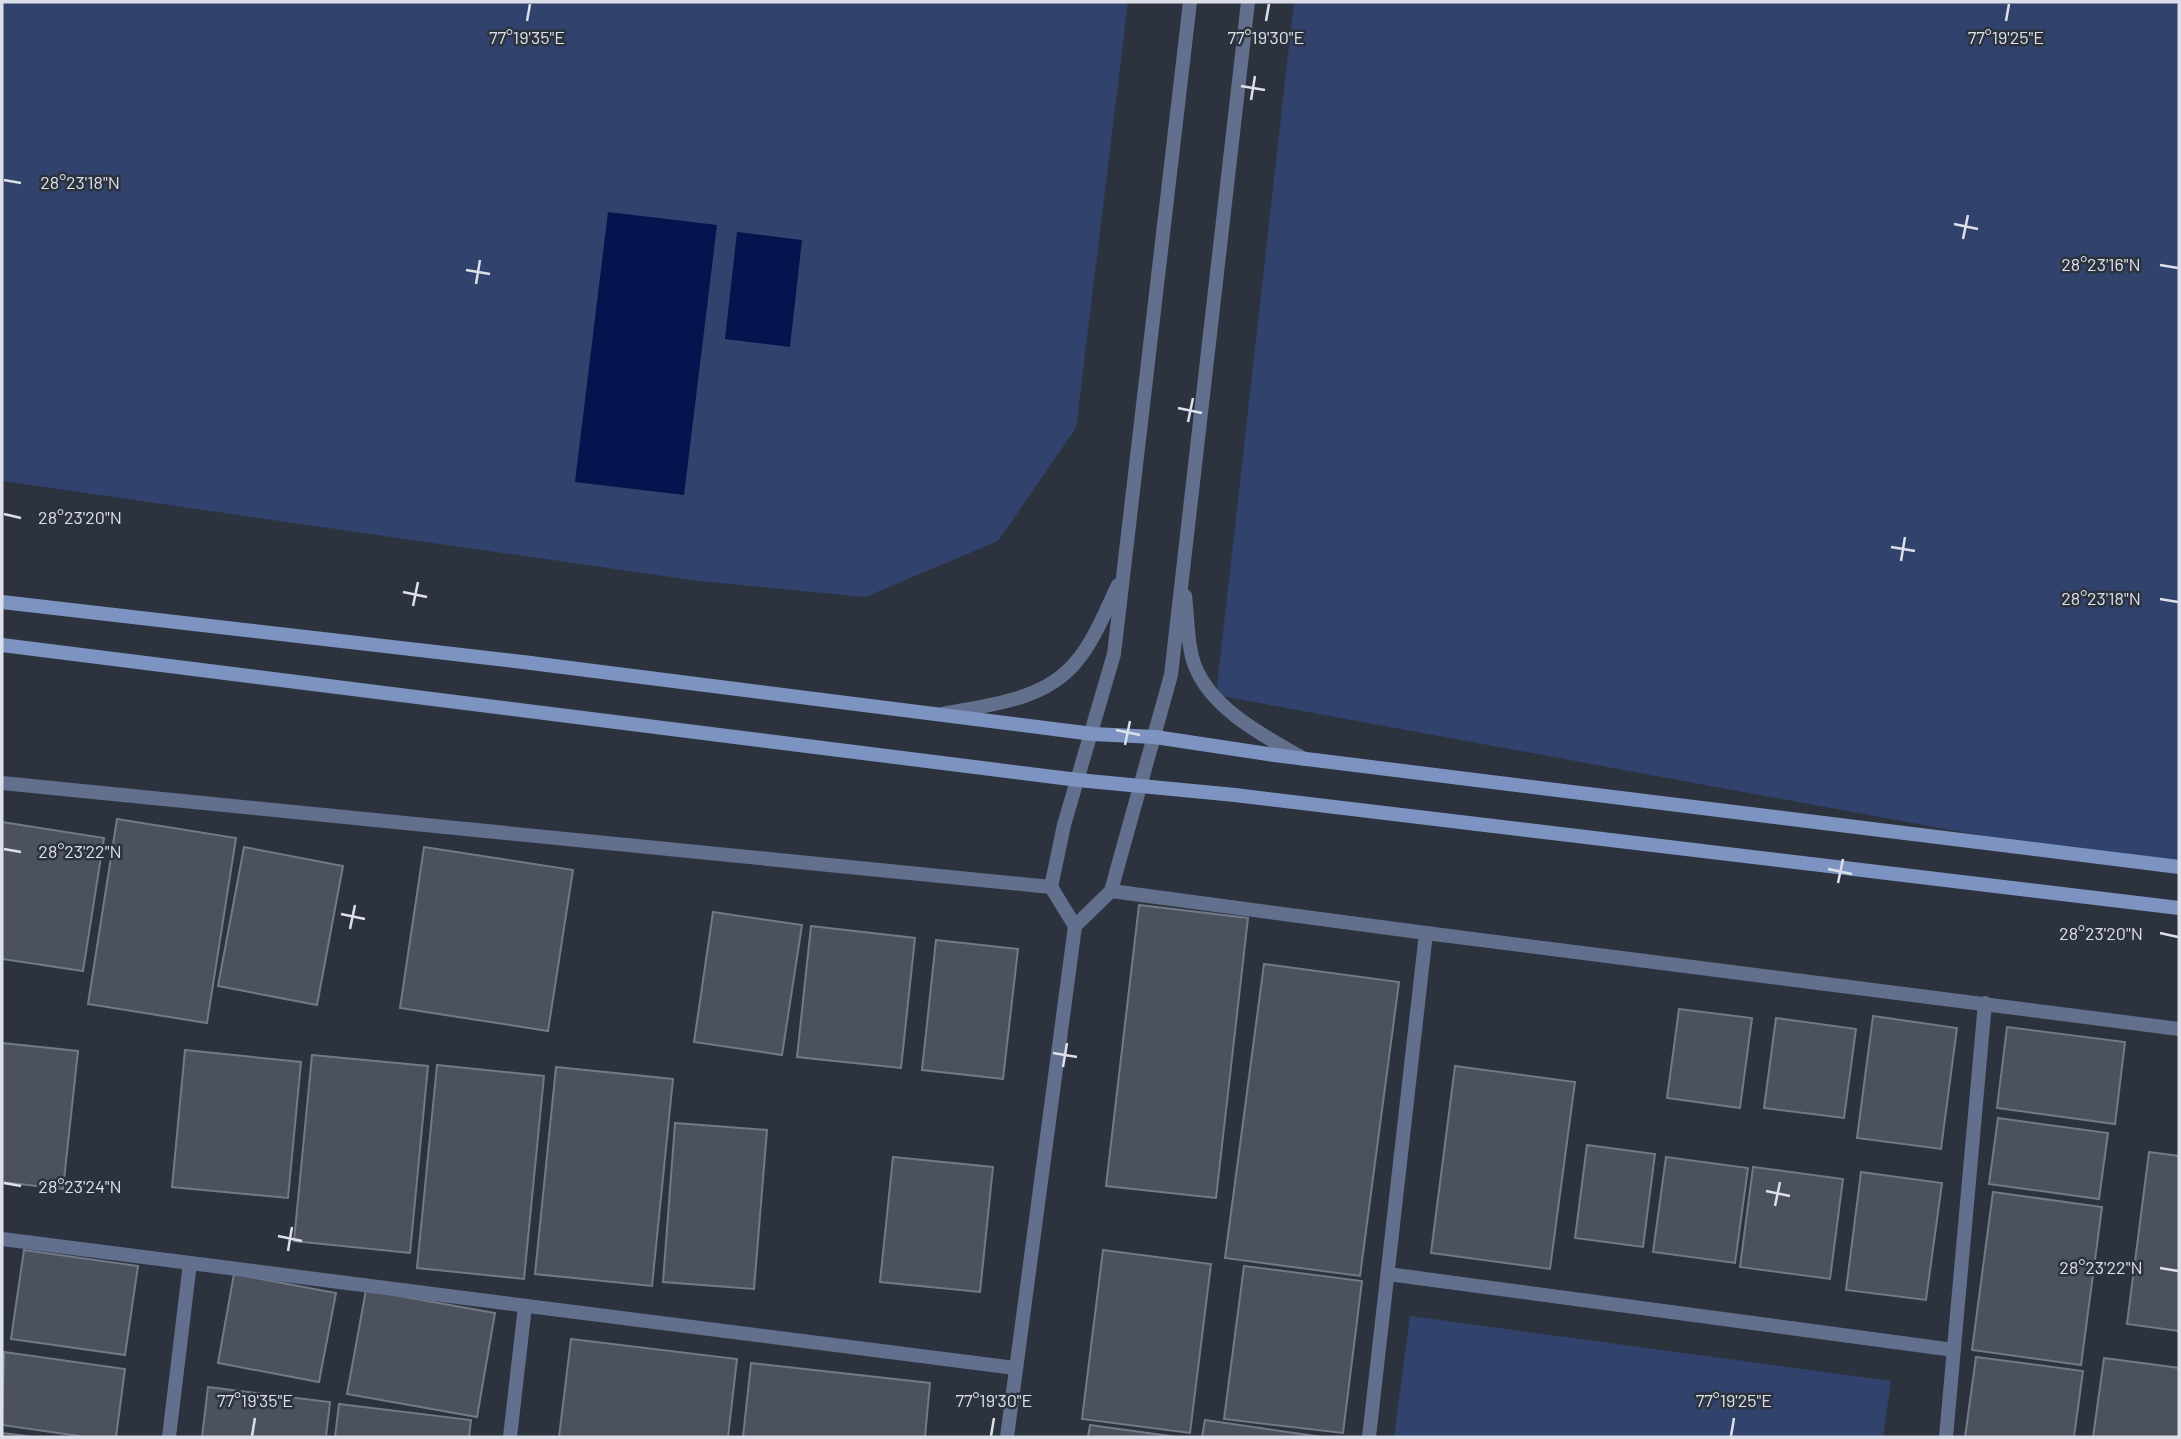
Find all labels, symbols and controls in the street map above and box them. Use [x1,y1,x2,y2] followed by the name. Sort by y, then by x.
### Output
[489,26,565,48] text: 77°19'35"E
[1227,26,1305,48] text: 77°19'30"E
[1968,26,2044,48] text: 77°19'25"E
[40,171,120,193] text: 28°23'18"N
[2061,253,2141,275] text: 28°23'16"N
[38,506,122,528] text: 28°23'20"N
[2061,587,2141,609] text: 28°23'18"N
[38,840,122,862] text: 28°23'22"N
[2059,922,2143,944] text: 28°23'20"N
[38,1175,122,1197] text: 28°23'24"N
[2059,1256,2143,1278] text: 28°23'22"N
[217,1389,293,1411] text: 77°19'35"E
[955,1389,1033,1411] text: 77°19'30"E
[1696,1389,1772,1411] text: 77°19'25"E

